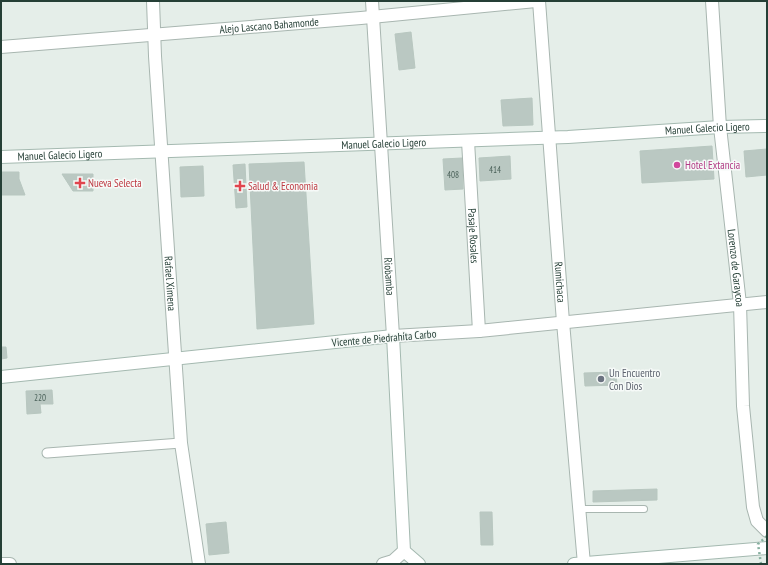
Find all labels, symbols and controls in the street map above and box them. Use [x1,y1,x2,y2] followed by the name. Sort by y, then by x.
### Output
[219,14,320,36] street label: Alejo Lascano Bahamonde
[665,119,750,138] street label: Manuel Galecio Ligero
[341,135,427,152] street label: Manuel Galecio Ligero
[17,146,103,163] street label: Manuel Galecio Ligero
[685,158,740,172] place label: Hotel Extancia
[672,160,682,170] marker: Hotel Extancia
[489,164,501,175] house number: 414
[447,169,459,180] house number: 408
[88,176,142,190] place label: Nueva Selecta
[75,178,85,188] marker: Nueva Selecta
[248,179,318,193] place label: Salud & Economia
[235,181,245,191] marker: Salud & Economia
[465,208,482,264] street label: Pasaje Rosales
[725,228,747,307] street label: Lorenzo de Garaycoa
[161,256,179,311] street label: Rafael Ximena
[381,257,397,296] street label: Riobamba
[552,261,569,303] street label: Rumichaca
[330,326,437,350] street label: Vicente de Piedrahíta Carbo
[609,366,661,393] place label: Un Encuentro Con Dios
[596,374,606,384] marker: Un Encuentro Con Dios
[34,392,46,403] house number: 220

